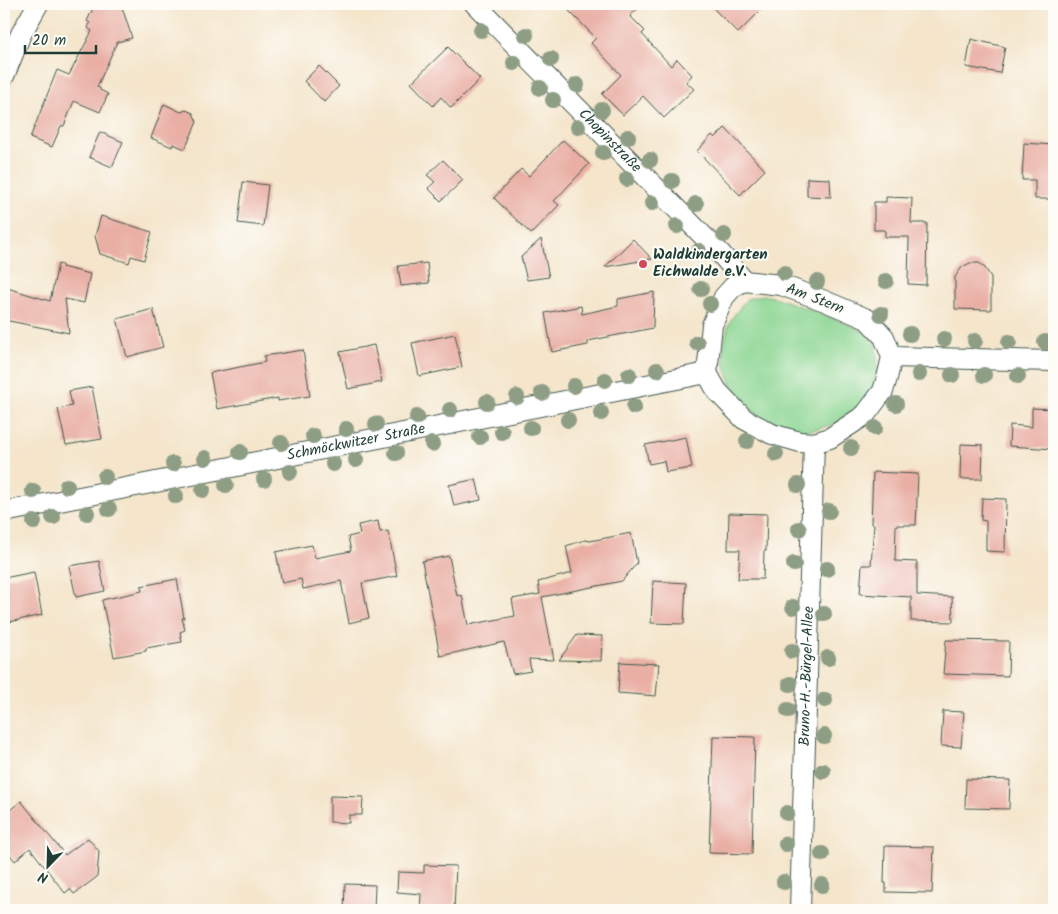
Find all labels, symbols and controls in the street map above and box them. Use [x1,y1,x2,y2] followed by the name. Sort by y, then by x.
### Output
[25,22,96,54] scale bar
[32,29,66,53] text: 20 m
[572,103,647,179] street label: Chopinstraße
[653,243,768,284] place label: Waldkindergarten Eichwalde e.V.
[637,258,649,270] marker: Waldkindergarten Eichwalde e.V.
[782,277,848,321] street label: Am Stern
[285,417,428,468] street label: Schmöckwitzer Straße
[793,605,821,747] street label: Bruno-H.-Bürgel-Allee
[22,842,72,892] north arrow
[35,865,52,889] text: N

